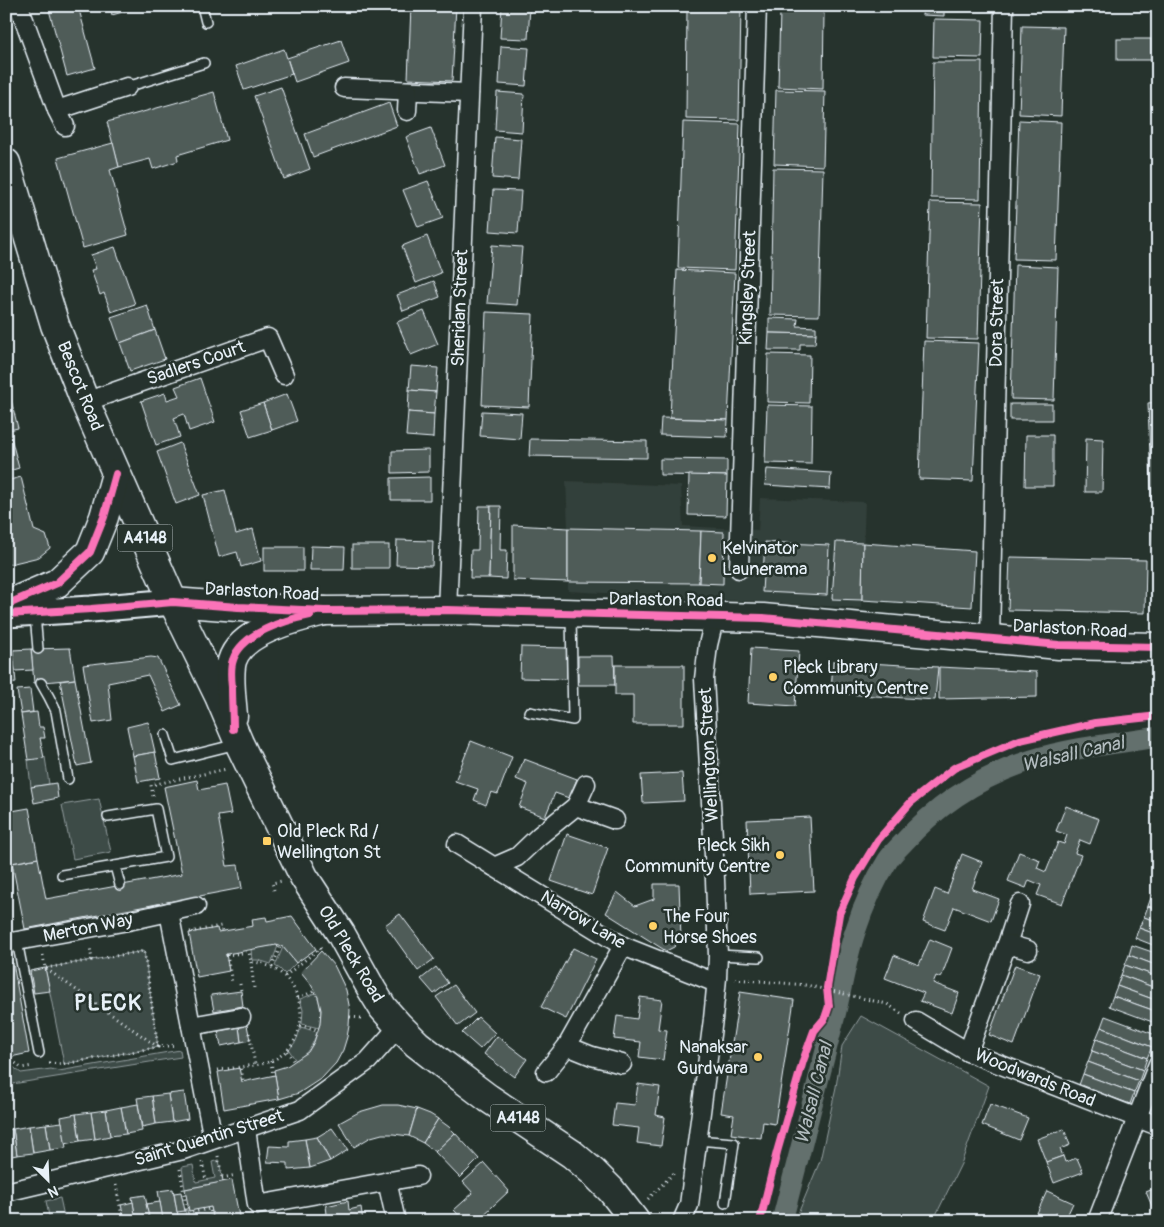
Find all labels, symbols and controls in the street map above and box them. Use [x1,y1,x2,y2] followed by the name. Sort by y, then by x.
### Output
[735,230,762,346] street label: Kingsley Street
[446,248,474,367] street label: Sheridan Street
[985,278,1009,367] street label: Dora Street
[144,335,249,391] street label: Sadlers Court
[52,338,108,434] street label: Bescot Road
[118,524,172,552] road number: A4148
[722,537,807,581] place label: Kelvinator Launerama
[706,552,718,564] marker: Kelvinator Launerama
[204,578,320,606] street label: Darlaston Road
[608,587,724,613] street label: Darlaston Road
[1012,615,1128,643] street label: Darlaston Road
[783,656,928,700] place label: Pleck Library Community Centre
[767,671,779,683] marker: Pleck Library Community Centre
[694,686,724,823] street label: Wellington Street
[1020,730,1129,777] water label: Walsall Canal
[277,820,381,864] place label: Old Pleck Rd / Wellington St
[625,834,770,878] place label: Pleck Sikh Community Centre
[261,835,273,847] marker: Old Pleck Rd / Wellington St
[774,849,786,861] marker: Pleck Sikh Community Centre
[536,886,630,955] street label: Narrow Lane
[313,901,389,1007] street label: Old Pleck Road
[663,905,757,949] place label: The Four Horse Shoes
[41,908,135,948] street label: Merton Way
[647,920,659,932] marker: The Four Horse Shoes
[74,989,142,1017] district label: PLECK
[677,1036,749,1080] place label: Nanaksar Gurdwara
[790,1037,839,1146] water label: Walsall Canal
[971,1043,1099,1113] street label: Woodwards Road
[752,1051,764,1063] marker: Nanaksar Gurdwara
[132,1104,287,1172] street label: Saint Quentin Street
[490,1104,546,1132] road number: A4148
[22,1154,72,1204] north arrow
[45,1182,61,1201] text: N

